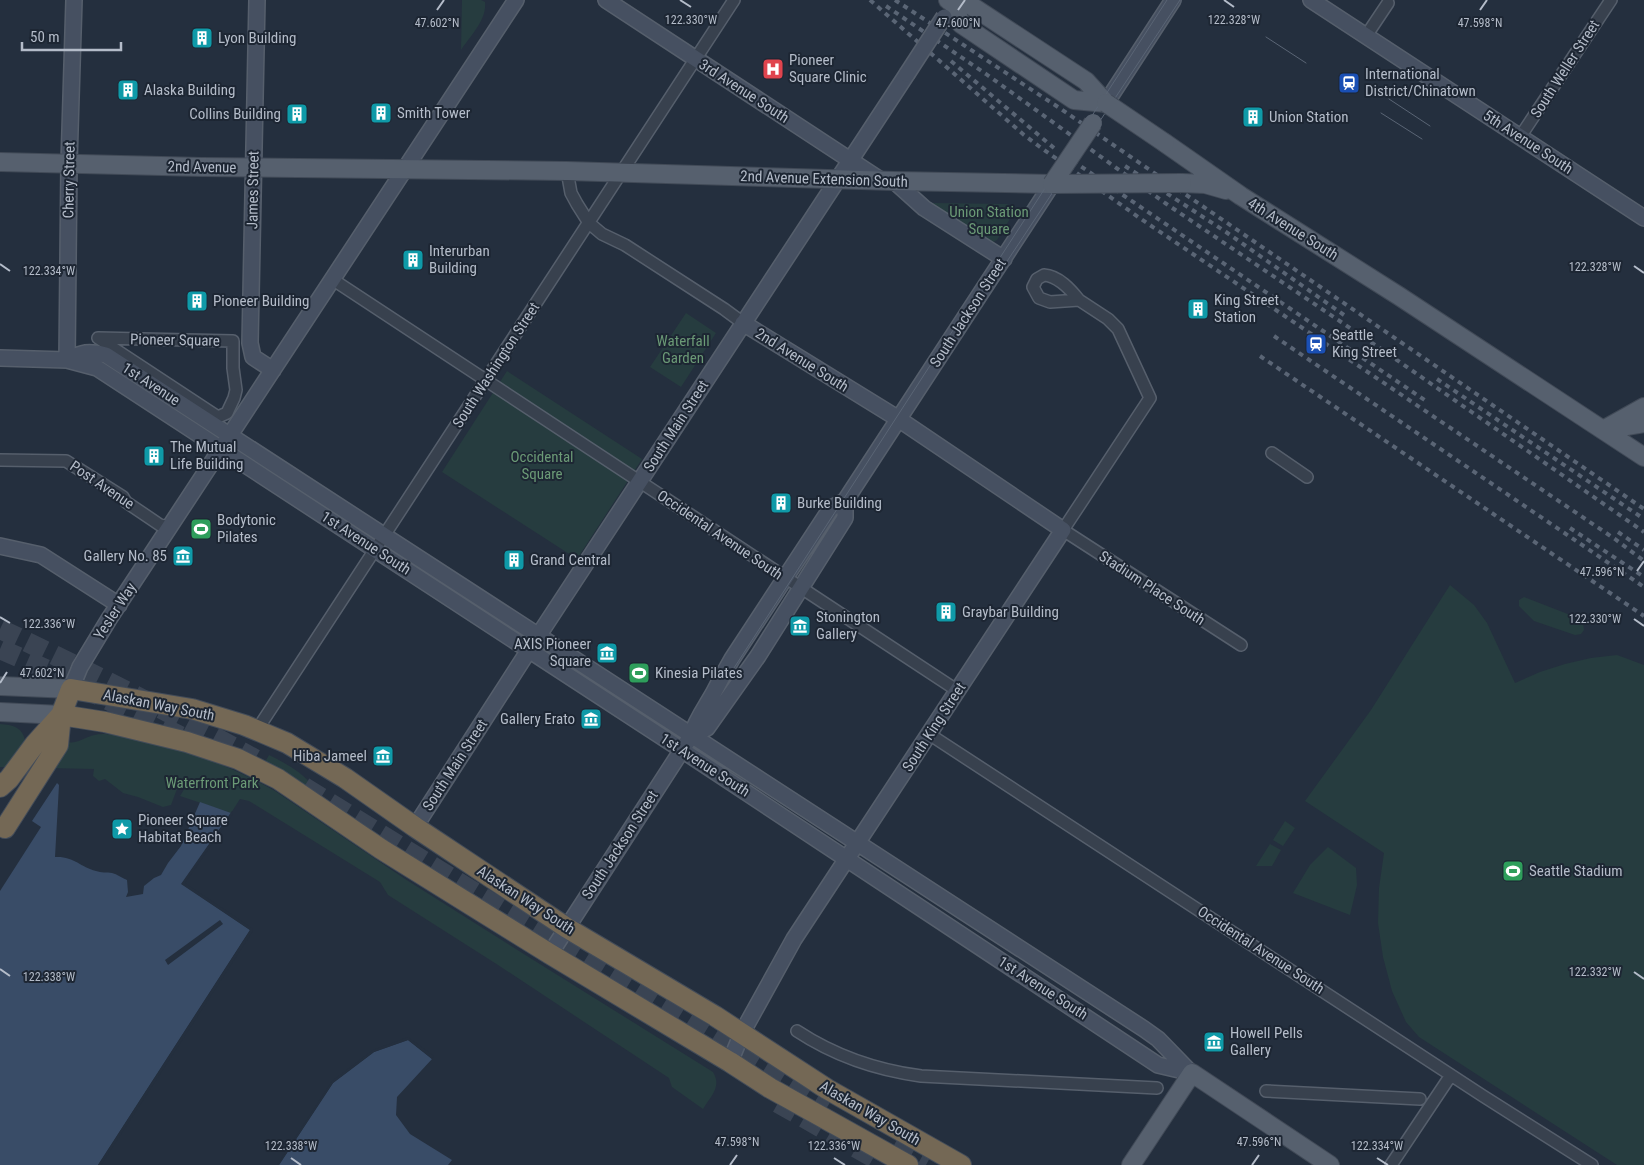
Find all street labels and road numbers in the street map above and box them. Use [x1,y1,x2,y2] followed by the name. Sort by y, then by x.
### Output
[1527,17,1603,121] street label: South Weller Street
[696,55,792,127] street label: 3rd Avenue South
[1480,106,1576,178] street label: 5th Avenue South
[59,141,79,219] street label: Cherry Street
[243,151,263,229] street label: James Street
[167,157,237,177] street label: 2nd Avenue
[740,167,908,191] street label: 2nd Avenue Extension South
[1244,194,1342,264] street label: 4th Avenue South
[926,255,1010,371] street label: South Jackson Street
[449,299,543,431] street label: South Washington Street
[752,324,852,396] street label: 2nd Avenue South
[130,330,220,350] street label: Pioneer Square
[119,359,183,409] street label: 1st Avenue
[640,377,712,475] street label: South Main Street
[66,457,138,513] street label: Post Avenue
[654,486,786,584] street label: Occidental Avenue South
[318,507,414,579] street label: 1st Avenue South
[1096,547,1208,629] street label: Stadium Place South
[90,579,140,643] street label: Yesler Way
[899,679,969,775] street label: South King Street
[102,685,216,725] street label: Alaskan Way South
[419,716,491,814] street label: South Main Street
[657,729,753,801] street label: 1st Avenue South
[578,787,662,903] street label: South Jackson Street
[474,862,578,938] street label: Alaskan Way South
[1194,902,1328,998] street label: Occidental Avenue South
[995,952,1091,1024] street label: 1st Avenue South
[817,1077,923,1149] street label: Alaskan Way South

